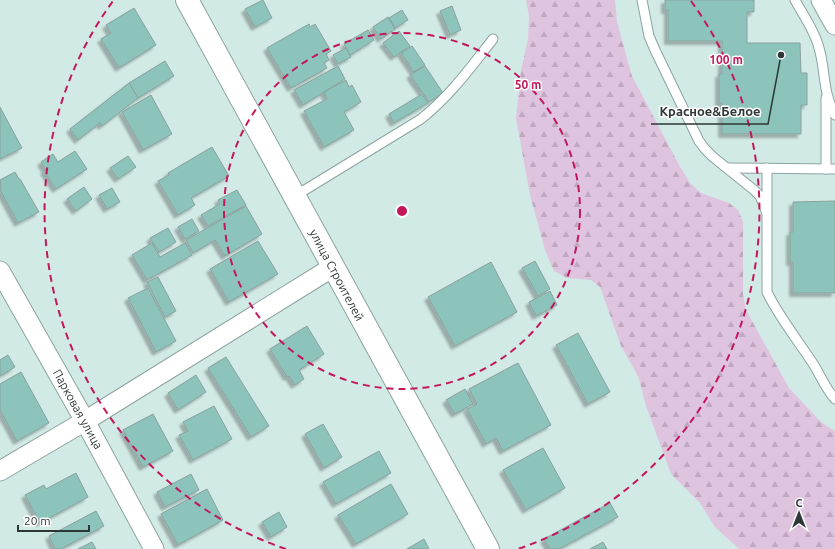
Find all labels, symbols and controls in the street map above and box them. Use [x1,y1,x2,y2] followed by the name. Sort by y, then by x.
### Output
[709,53,743,66] text: 100 m
[515,78,541,91] text: 50 m
[651,99,768,124] callout: Красное&Белое
[659,104,761,118] text: Красное&Белое
[395,204,409,218] centre of rings
[307,227,367,323] street label: улица Строителей
[51,367,105,451] street label: Парковая улица
[779,493,819,533] north arrow
[795,497,803,509] text: С
[18,507,89,533] scale bar
[24,514,51,527] text: 20 m

